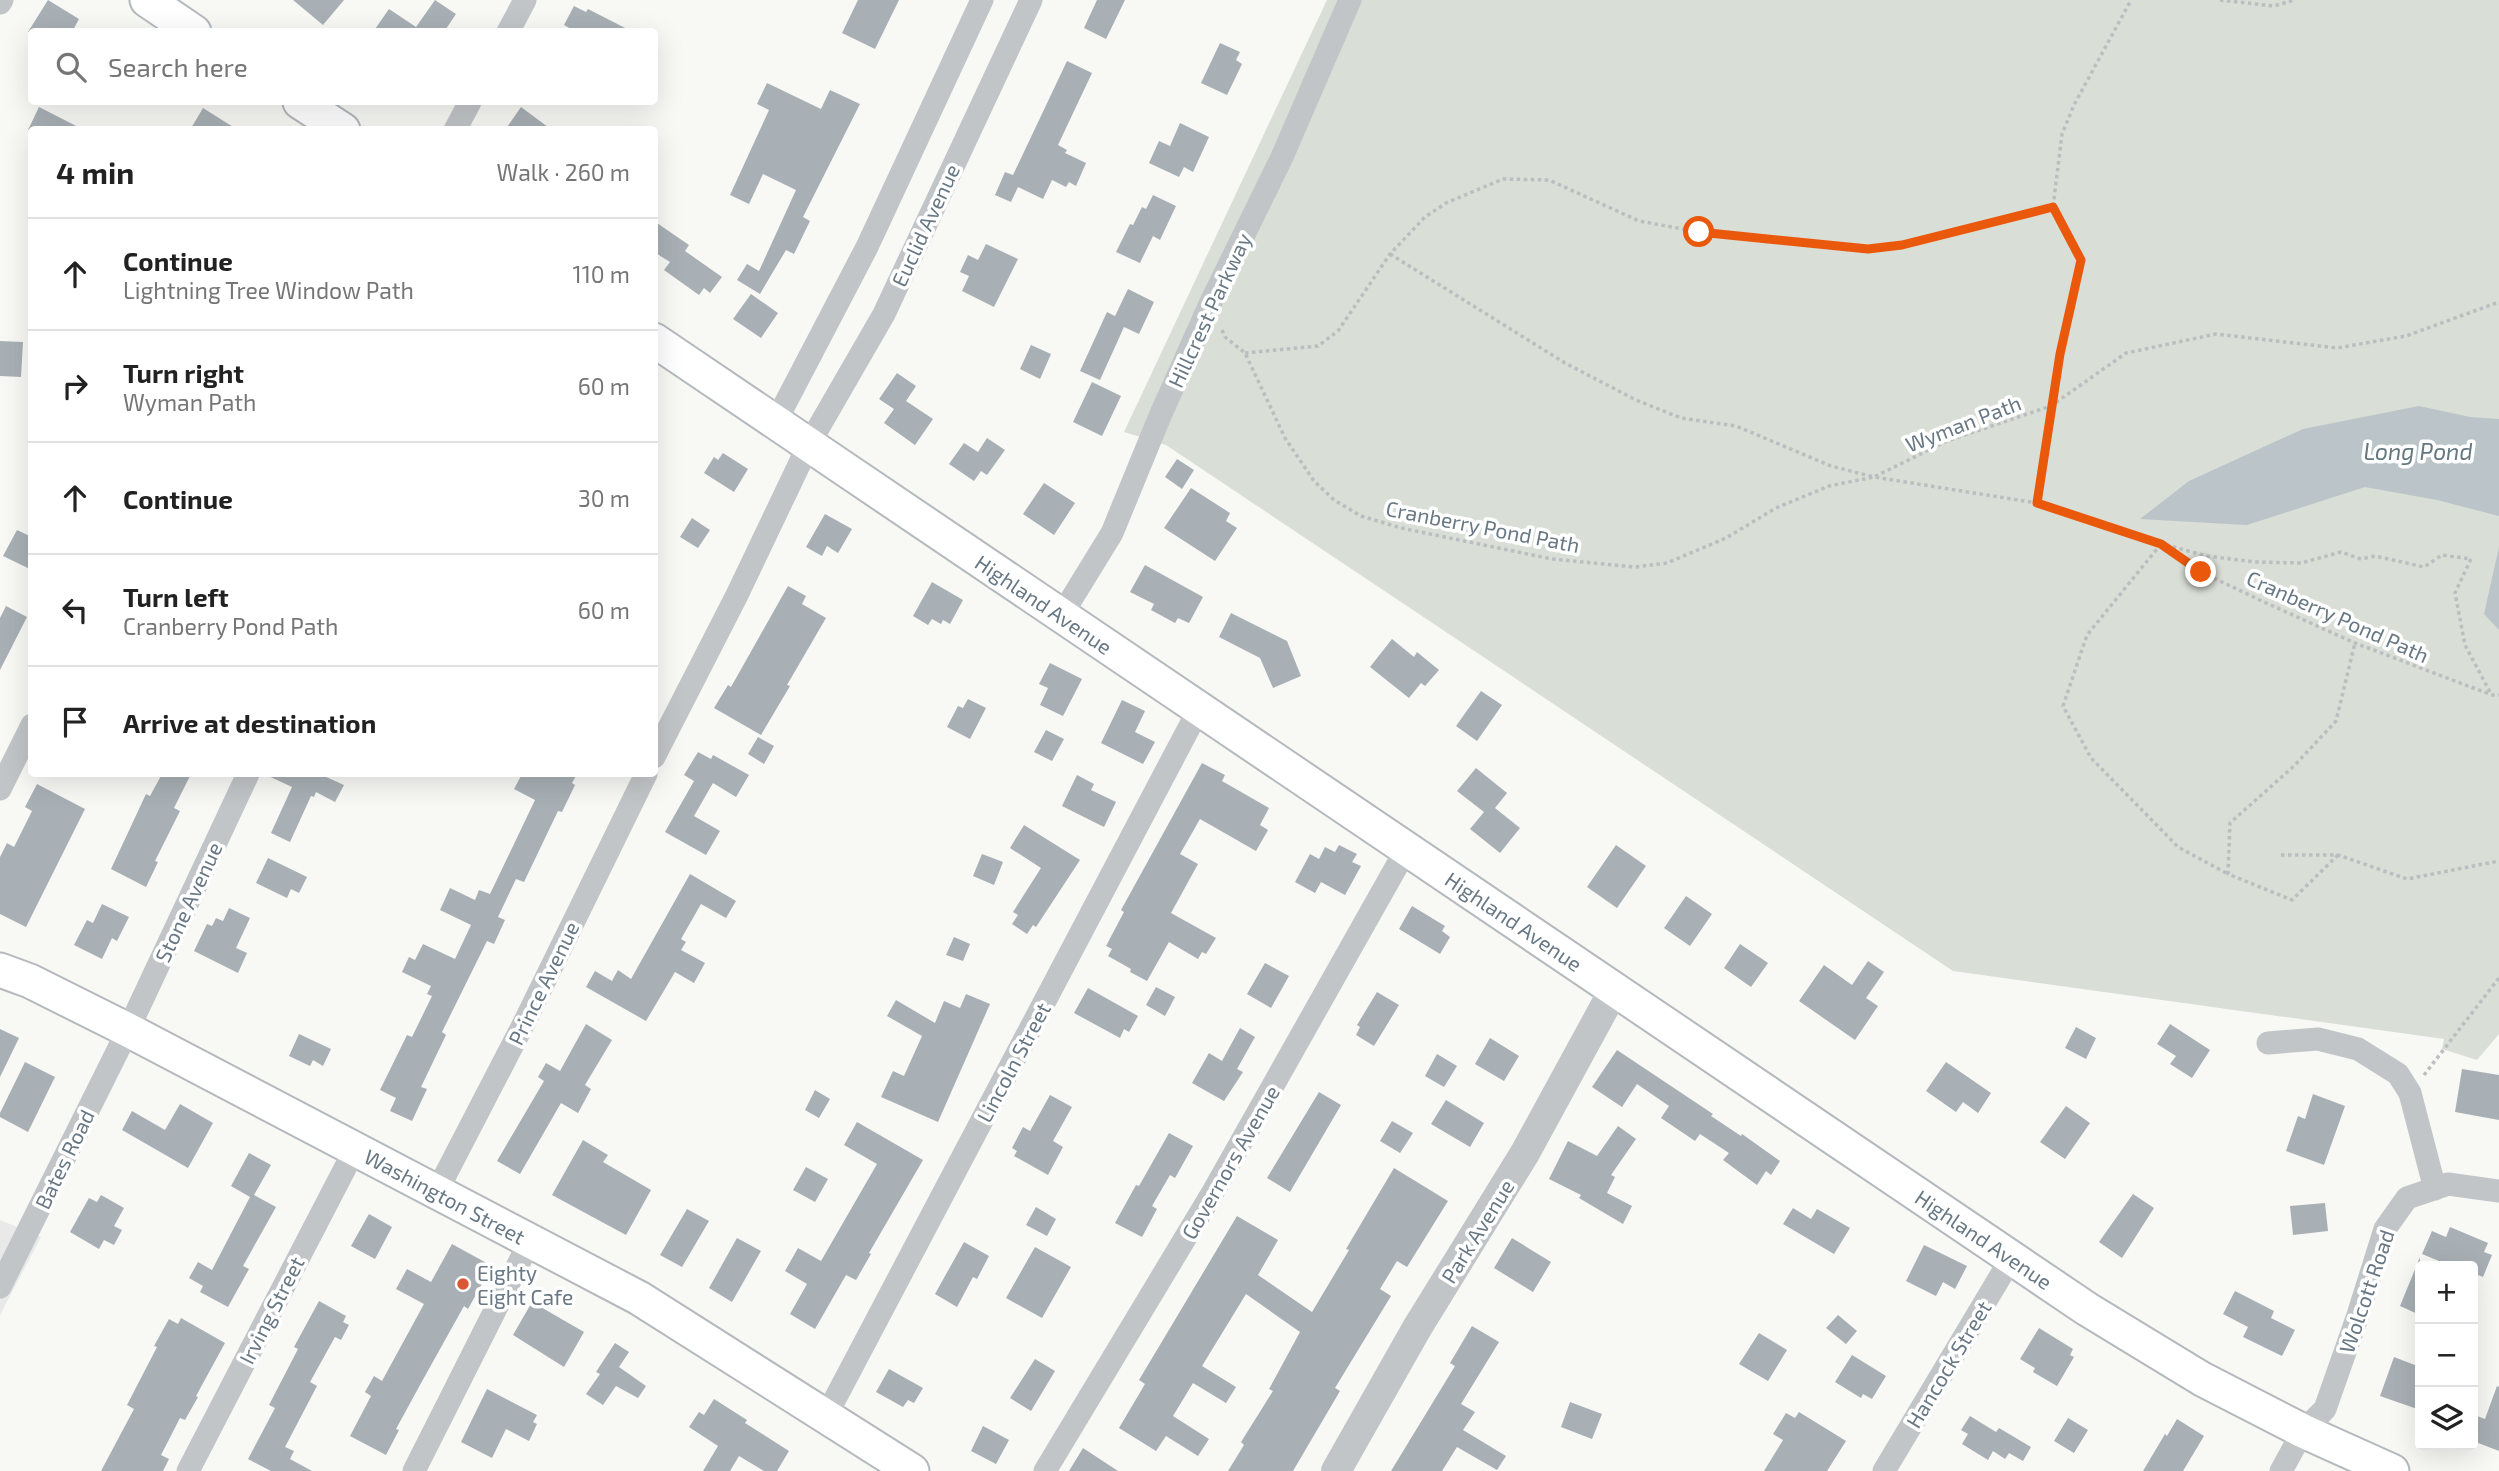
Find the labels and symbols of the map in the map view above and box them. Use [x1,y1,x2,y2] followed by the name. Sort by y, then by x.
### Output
[886,160,964,290] street label: Euclid Avenue
[1683,216,1714,247] route start
[1162,229,1256,391] street label: Hillcrest Parkway
[1902,389,2024,457] street label: Wyman Path
[2363,437,2473,465] water label: Long Pond
[1384,495,1582,557] street label: Cranberry Pond Path
[971,549,1117,659] street label: Highland Avenue
[2185,556,2216,587] route end
[2243,565,2433,667] street label: Cranberry Pond Path
[149,838,227,966] street label: Stone Avenue
[1441,866,1587,976] street label: Highland Avenue
[502,917,584,1049] street label: Prince Avenue
[971,998,1055,1126] street label: Lincoln Street
[1176,1081,1284,1243] street label: Governors Avenue
[29,1105,99,1213] street label: Bates Road
[360,1143,530,1249] street label: Washington Street
[1435,1175,1519,1287] street label: Park Avenue
[1911,1184,2057,1294] street label: Highland Avenue
[2333,1226,2399,1356] street label: Wolcott Road
[233,1252,309,1368] street label: Irving Street
[477,1260,573,1309] place label: Eighty Eight Cafe
[455,1276,471,1292] marker: Eighty Eight Cafe
[1900,1296,1996,1432] street label: Hancock Street

